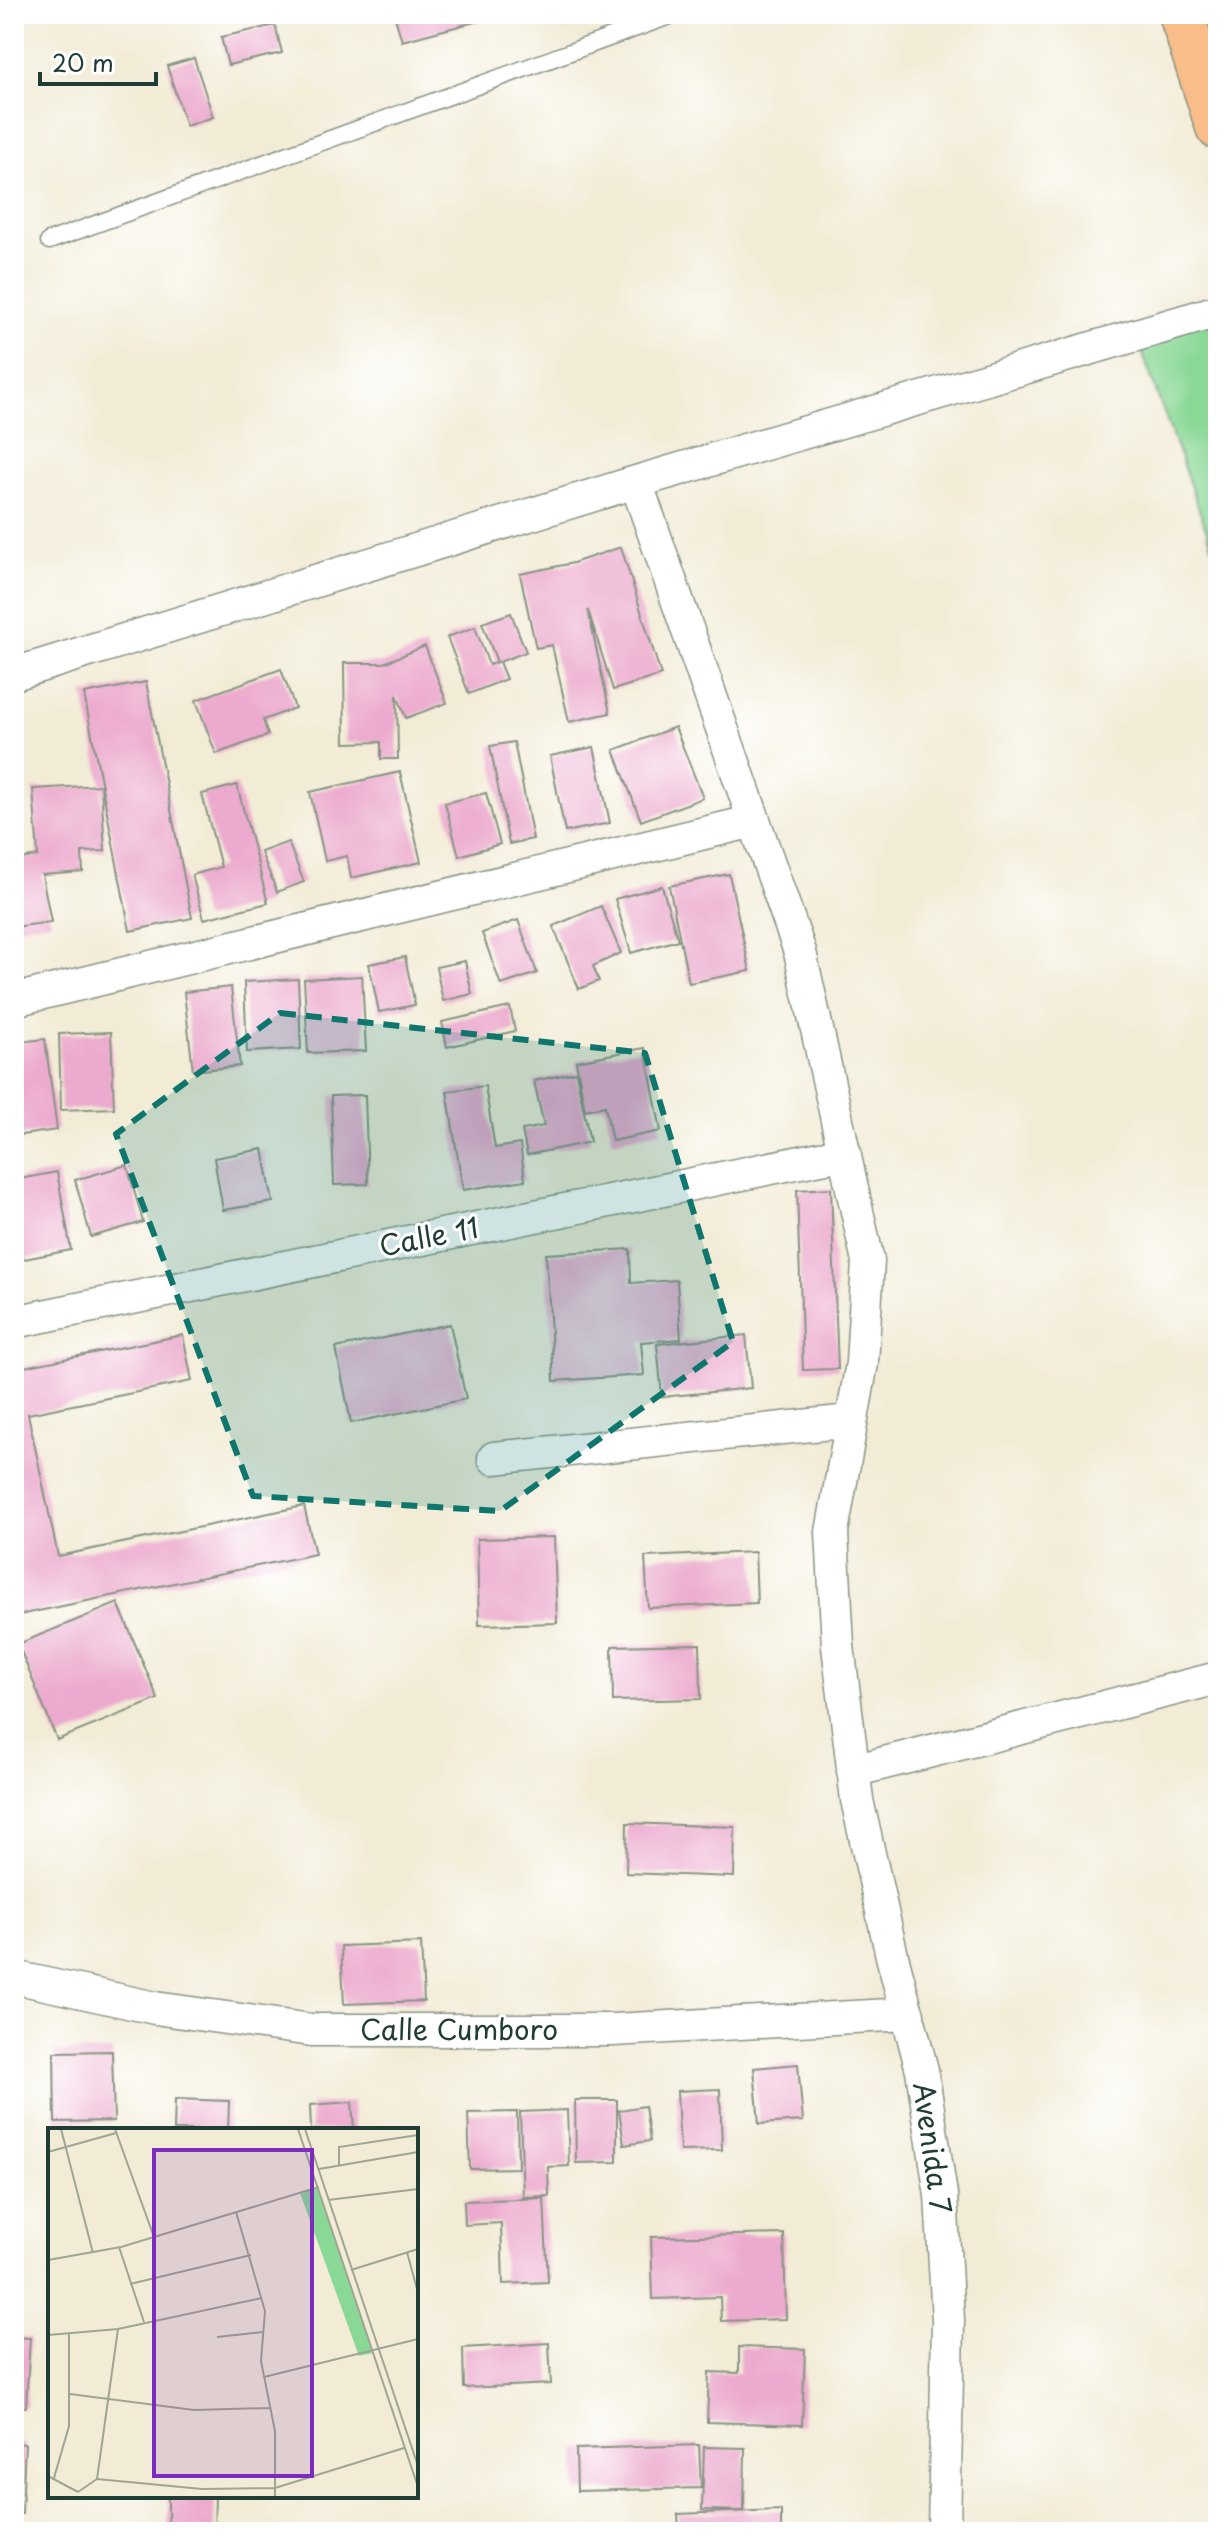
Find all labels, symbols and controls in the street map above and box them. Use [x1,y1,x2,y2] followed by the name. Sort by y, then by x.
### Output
[40,36,156,86] scale bar
[52,44,114,80] text: 20 m
[375,1205,482,1266] street label: Calle 11
[360,2007,558,2050] street label: Calle Cumboro
[903,2079,964,2216] street label: Avenida 7
[48,2128,418,2498] inset map

